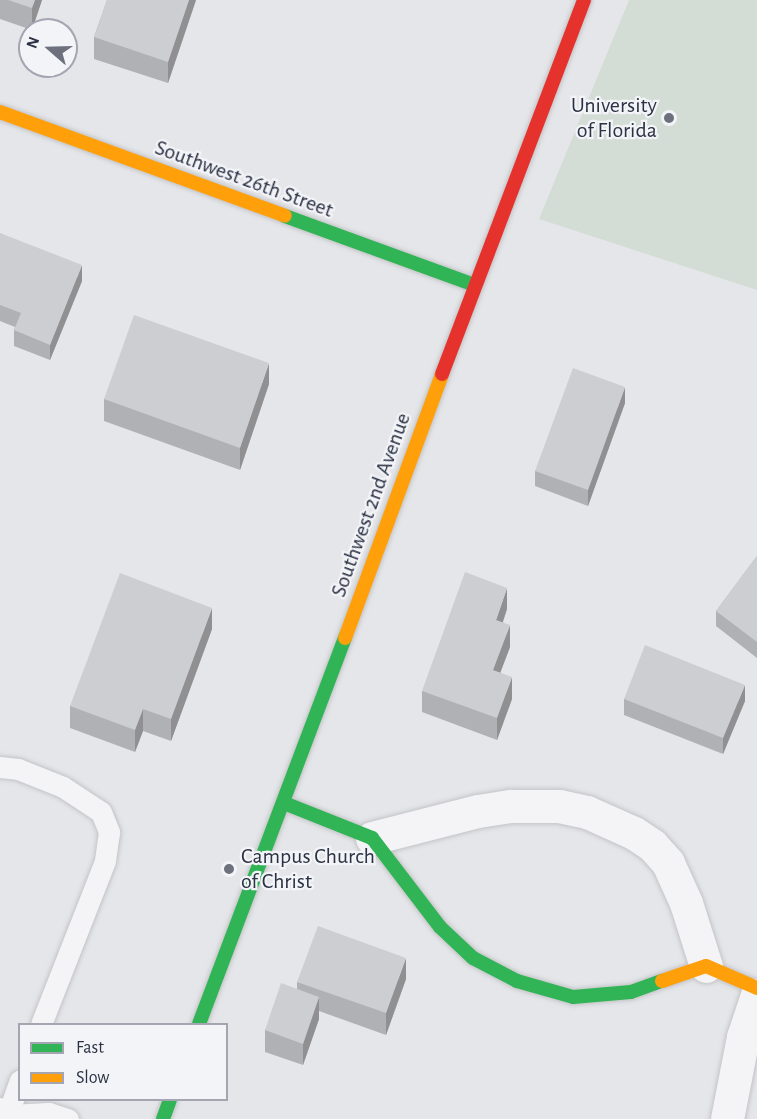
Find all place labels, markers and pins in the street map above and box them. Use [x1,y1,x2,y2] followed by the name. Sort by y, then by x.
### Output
[571,92,657,144] place label: University of Florida
[662,111,676,125] marker: University of Florida
[241,843,375,894] place label: Campus Church of Christ
[222,862,236,876] marker: Campus Church of Christ

